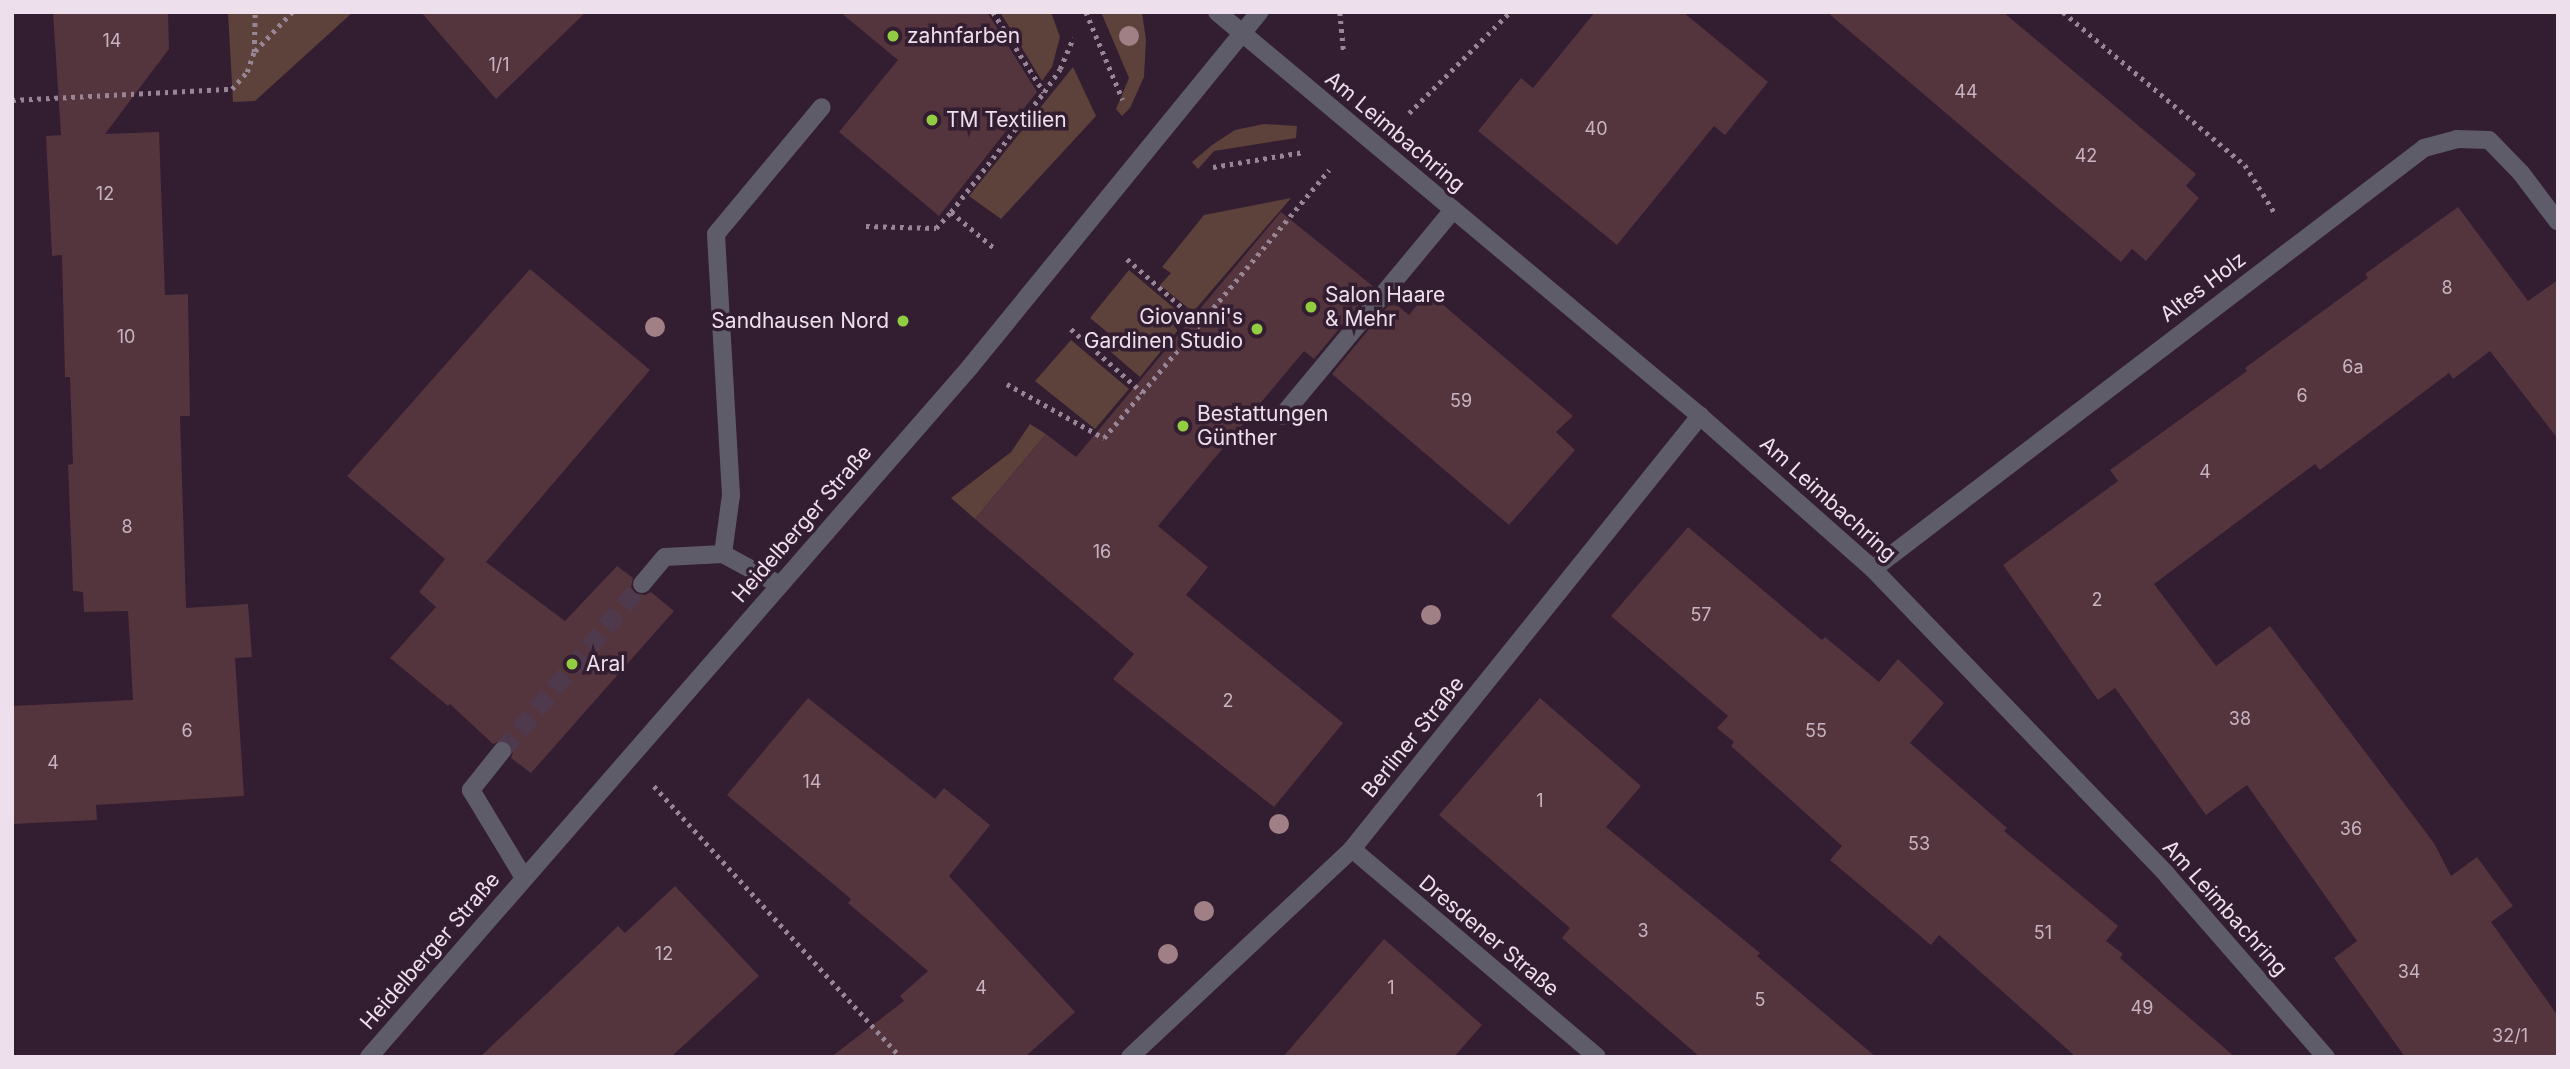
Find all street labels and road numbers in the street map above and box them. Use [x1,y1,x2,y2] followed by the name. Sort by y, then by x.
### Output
[1320,66,1470,198] street label: Am Leimbachring
[2155,247,2251,327] street label: Altes Holz
[1755,431,1901,567] street label: Am Leimbachring
[727,440,877,608] street label: Heidelberger Straße
[1357,672,1469,802] street label: Berliner Straße
[2157,835,2293,981] street label: Am Leimbachring
[355,867,505,1035] street label: Heidelberger Straße
[1414,870,1564,1002] street label: Dresdener Straße

